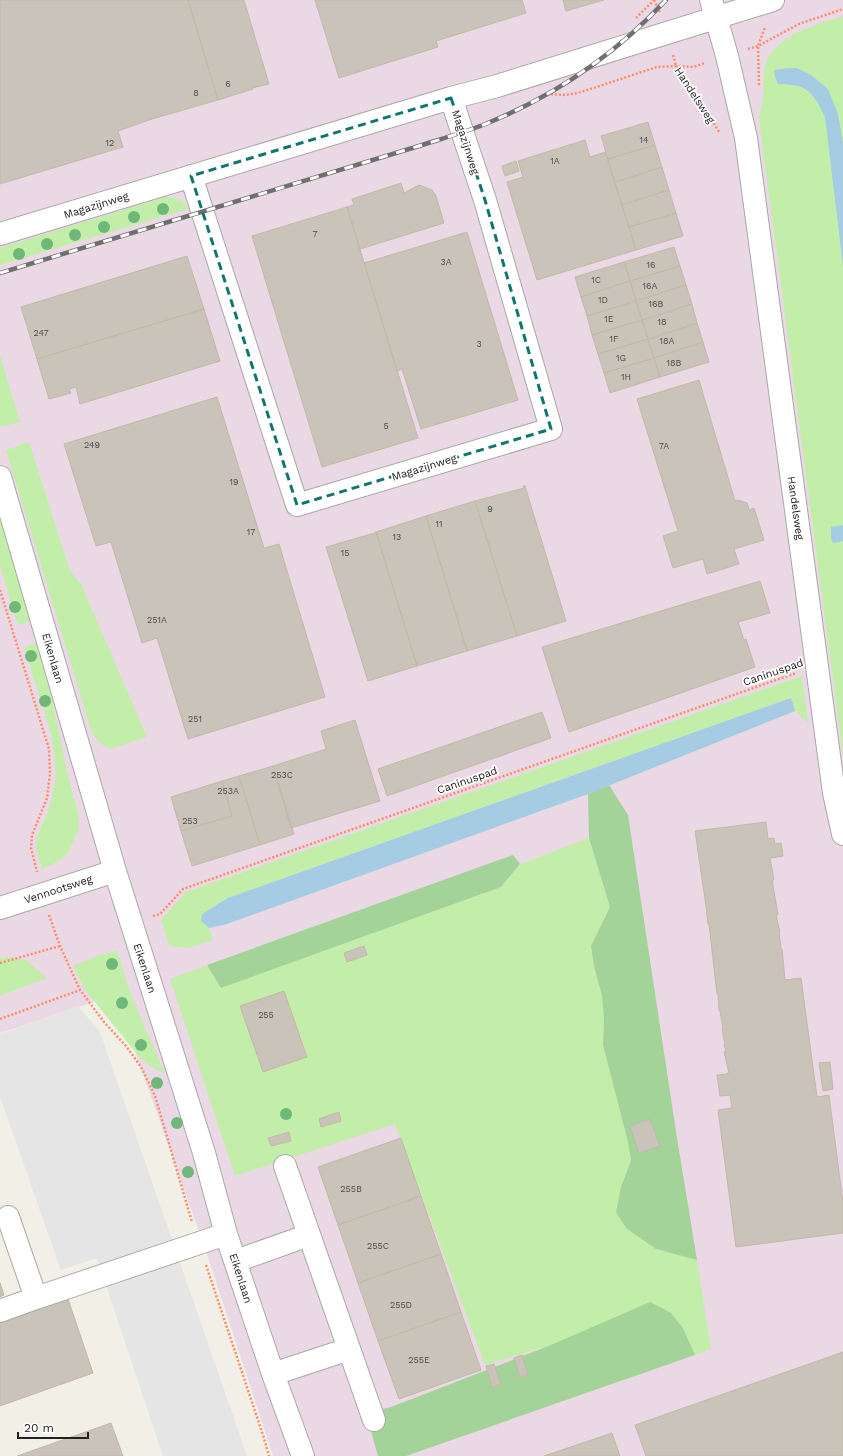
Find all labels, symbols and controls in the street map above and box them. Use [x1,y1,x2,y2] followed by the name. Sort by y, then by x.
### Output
[672,65,718,126] street label: Handelsweg
[225,79,231,89] house number: 6
[193,88,199,98] house number: 8
[449,108,482,176] street label: Magazijnweg
[639,135,649,145] house number: 14
[106,138,114,148] house number: 12
[550,156,560,166] house number: 1A
[62,189,130,222] street label: Magazijnweg
[312,229,318,239] house number: 7
[440,257,452,267] house number: 3A
[647,260,655,270] house number: 16
[591,275,601,285] house number: 1C
[643,281,658,291] house number: 16A
[598,295,608,305] house number: 1D
[649,299,664,309] house number: 16B
[604,314,614,324] house number: 1E
[657,317,667,327] house number: 18
[33,328,49,338] house number: 247
[609,334,619,344] house number: 1F
[660,336,675,346] house number: 18A
[476,339,482,349] house number: 3
[616,353,626,363] house number: 1G
[667,358,682,368] house number: 18B
[621,372,631,382] house number: 1H
[383,421,389,431] house number: 5
[84,440,100,450] house number: 249
[659,441,669,451] house number: 7A
[390,451,458,484] street label: Magazijnweg
[785,475,806,541] street label: Handelsweg
[229,477,239,487] house number: 19
[487,504,493,514] house number: 9
[435,519,443,529] house number: 11
[247,527,255,537] house number: 17
[393,532,401,542] house number: 13
[341,548,349,558] house number: 15
[147,615,167,625] house number: 251A
[39,631,66,685] street label: Eikenlaan
[741,656,805,689] street label: Caninuspad
[188,714,202,724] house number: 251
[435,764,499,797] street label: Caninuspad
[271,770,293,780] house number: 253C
[217,786,239,796] house number: 253A
[182,816,198,826] house number: 253
[22,872,94,907] street label: Vennootsweg
[130,942,159,995] street label: Eikenlaan
[258,1010,274,1020] house number: 255
[340,1184,362,1194] house number: 255B
[367,1241,389,1251] house number: 255C
[226,1252,255,1305] street label: Eikenlaan
[390,1300,412,1310] house number: 255D
[408,1355,430,1365] house number: 255E
[18,1414,88,1440] scale bar
[24,1421,54,1435] text: 20 m

